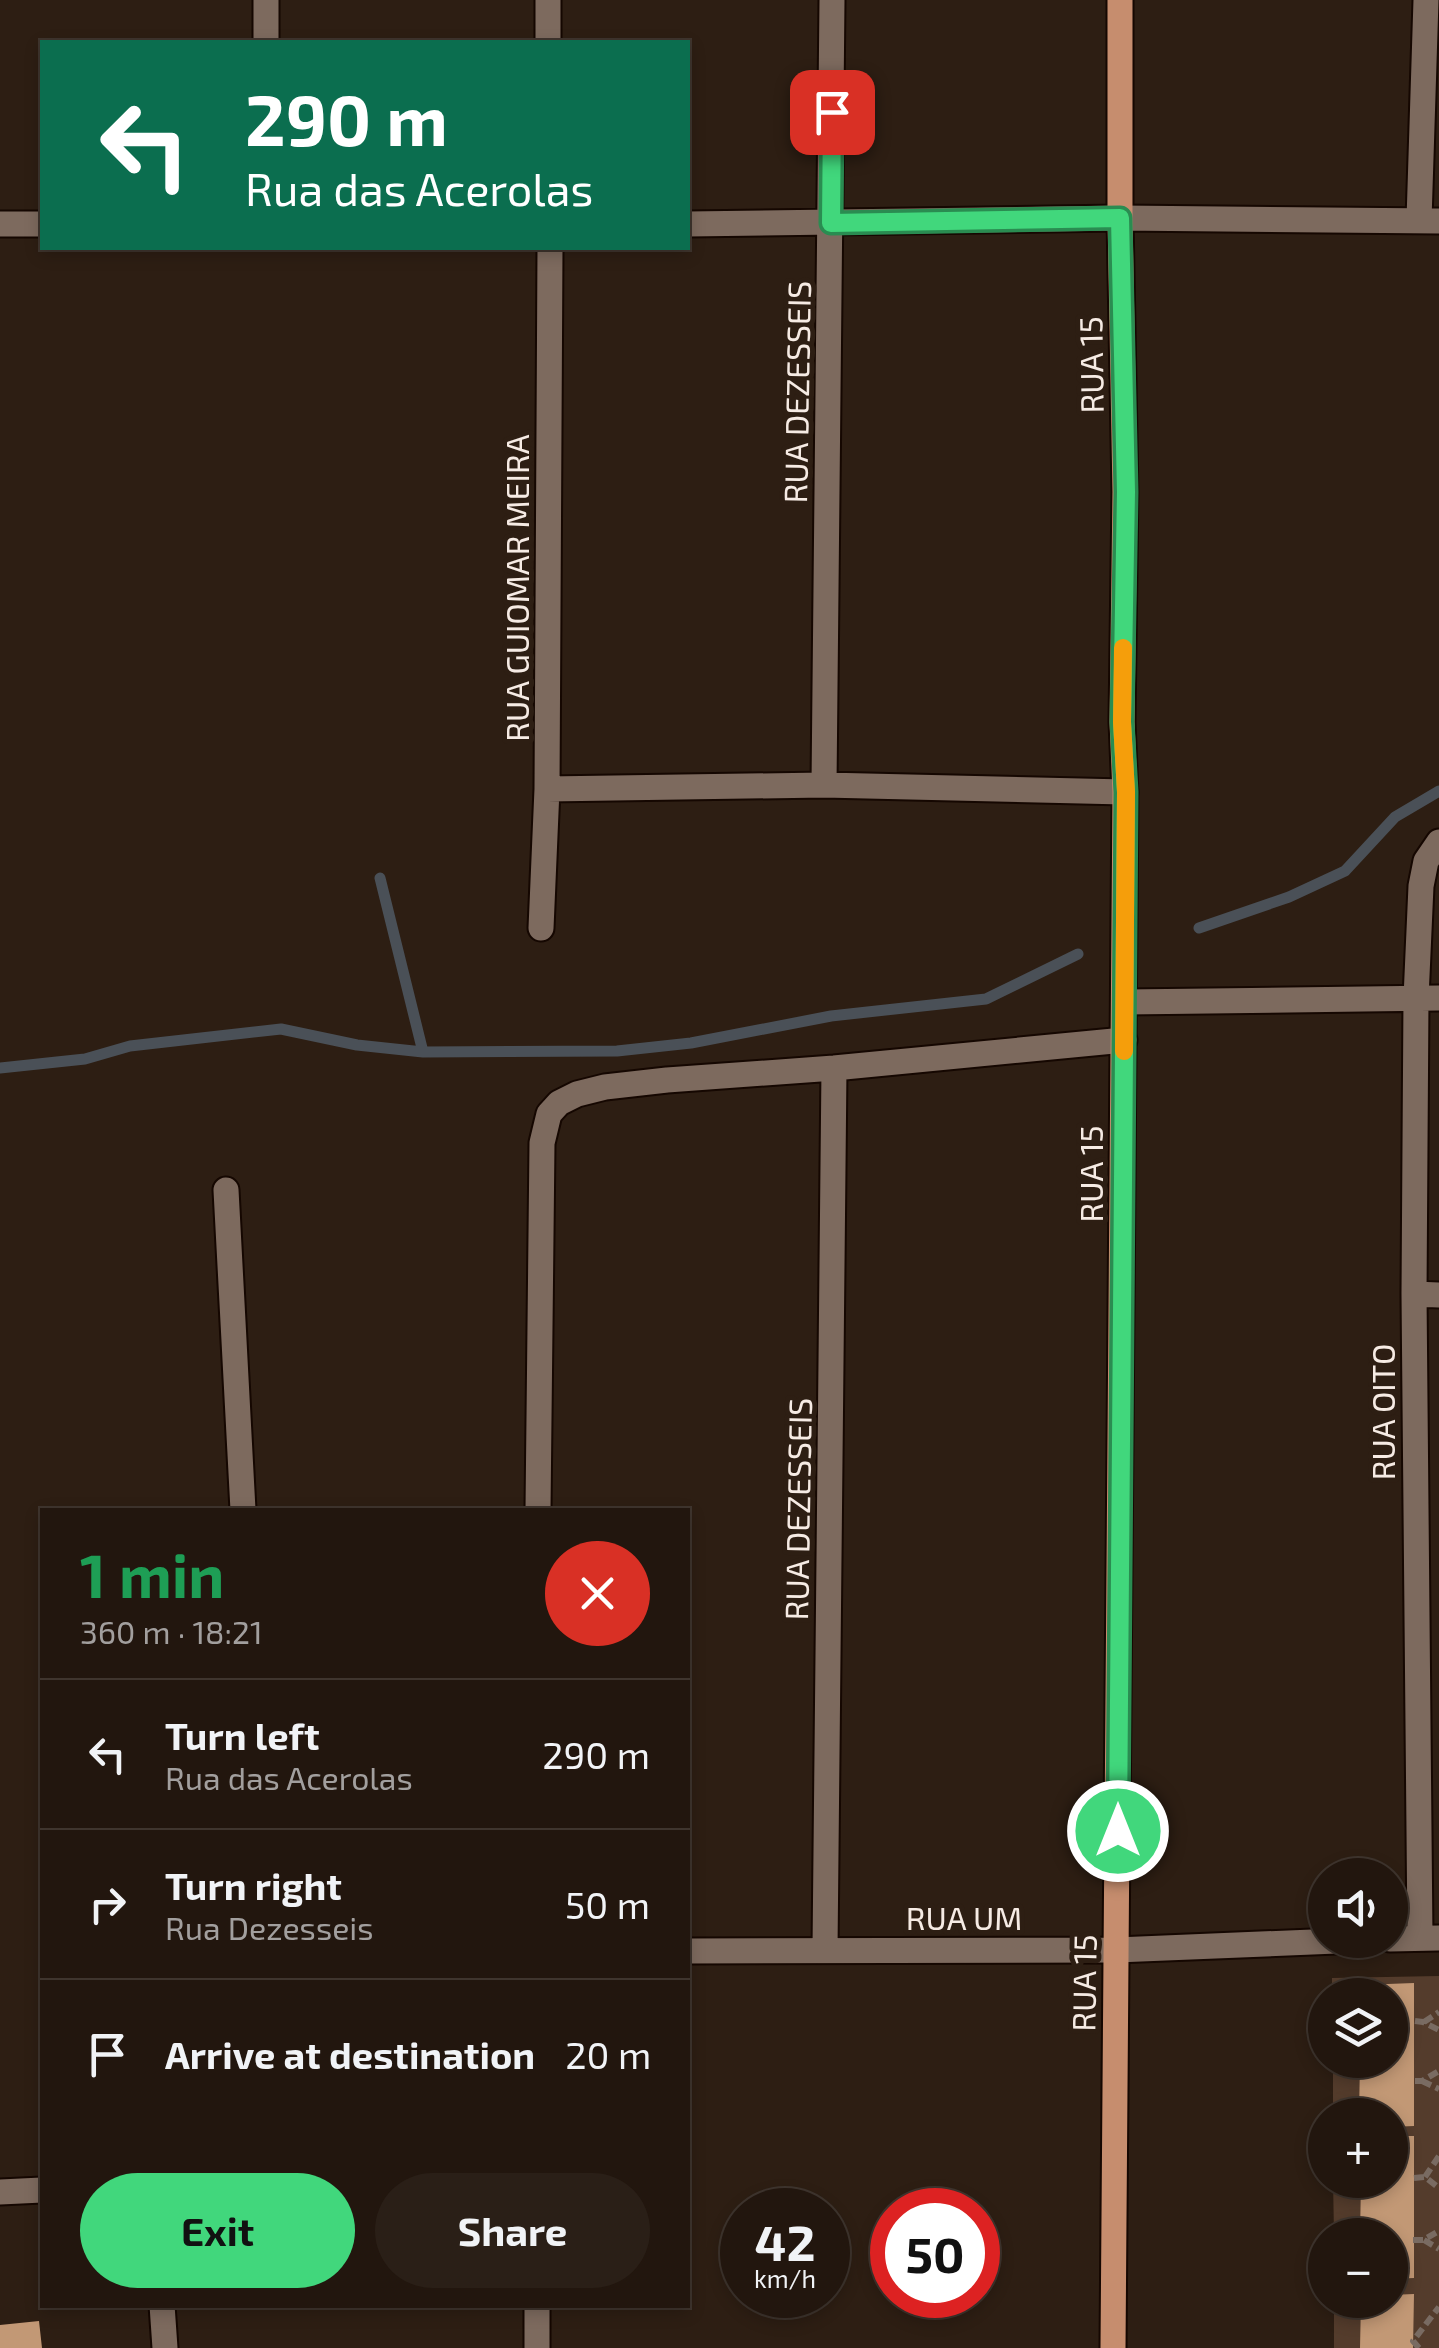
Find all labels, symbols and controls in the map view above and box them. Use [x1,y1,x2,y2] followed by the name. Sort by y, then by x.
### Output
[790,70,875,155] pin
[245,76,448,160] text: 290 m
[80,80,210,210] icon: left
[805,85,860,140] icon: arrive
[245,161,593,215] text: Rua das Acerolas
[775,280,817,504] street label: RUA DEZESSEIS
[1070,316,1110,414] street label: RUA 15
[497,434,535,742] street label: RUA GUIOMAR MEIRA
[1071,1125,1109,1223] street label: RUA 15
[1363,1344,1401,1480] street label: RUA OITO
[776,1397,818,1621] street label: RUA DEZESSEIS
[80,1538,224,1610] text: 1 min
[545,1541,650,1646] button: close
[80,1612,263,1650] text: 360 m · 18:21
[165,1712,320,1758] text: Turn left
[80,1727,135,1782] icon: left
[542,1731,650,1777] text: 290 m
[165,1758,413,1796] text: Rua das Acerolas
[1066,1779,1170,1883] position arrow
[1308,1858,1408,2318] map controls
[1308,1858,1408,1958] button: sound
[165,1862,342,1908] text: Turn right
[80,1877,135,1932] icon: right
[565,1881,650,1927] text: 50 m
[906,1898,1022,1936] street label: RUA UM
[165,1908,374,1946] text: Rua Dezesseis
[1063,1934,1103,2032] street label: RUA 15
[1308,1978,1408,2078] button: layers
[80,2027,135,2082] icon: arrive
[165,2031,535,2077] text: Arrive at destination
[565,2031,651,2077] text: 20 m
[1308,2098,1408,2198] button: +
[80,2173,355,2288] button: Exit
[375,2173,650,2288] button: Share
[870,2188,1000,2318] speed limit sign: 50
[755,2211,815,2271] text: 42
[1308,2218,1408,2318] button: −
[754,2263,816,2293] text: km/h

